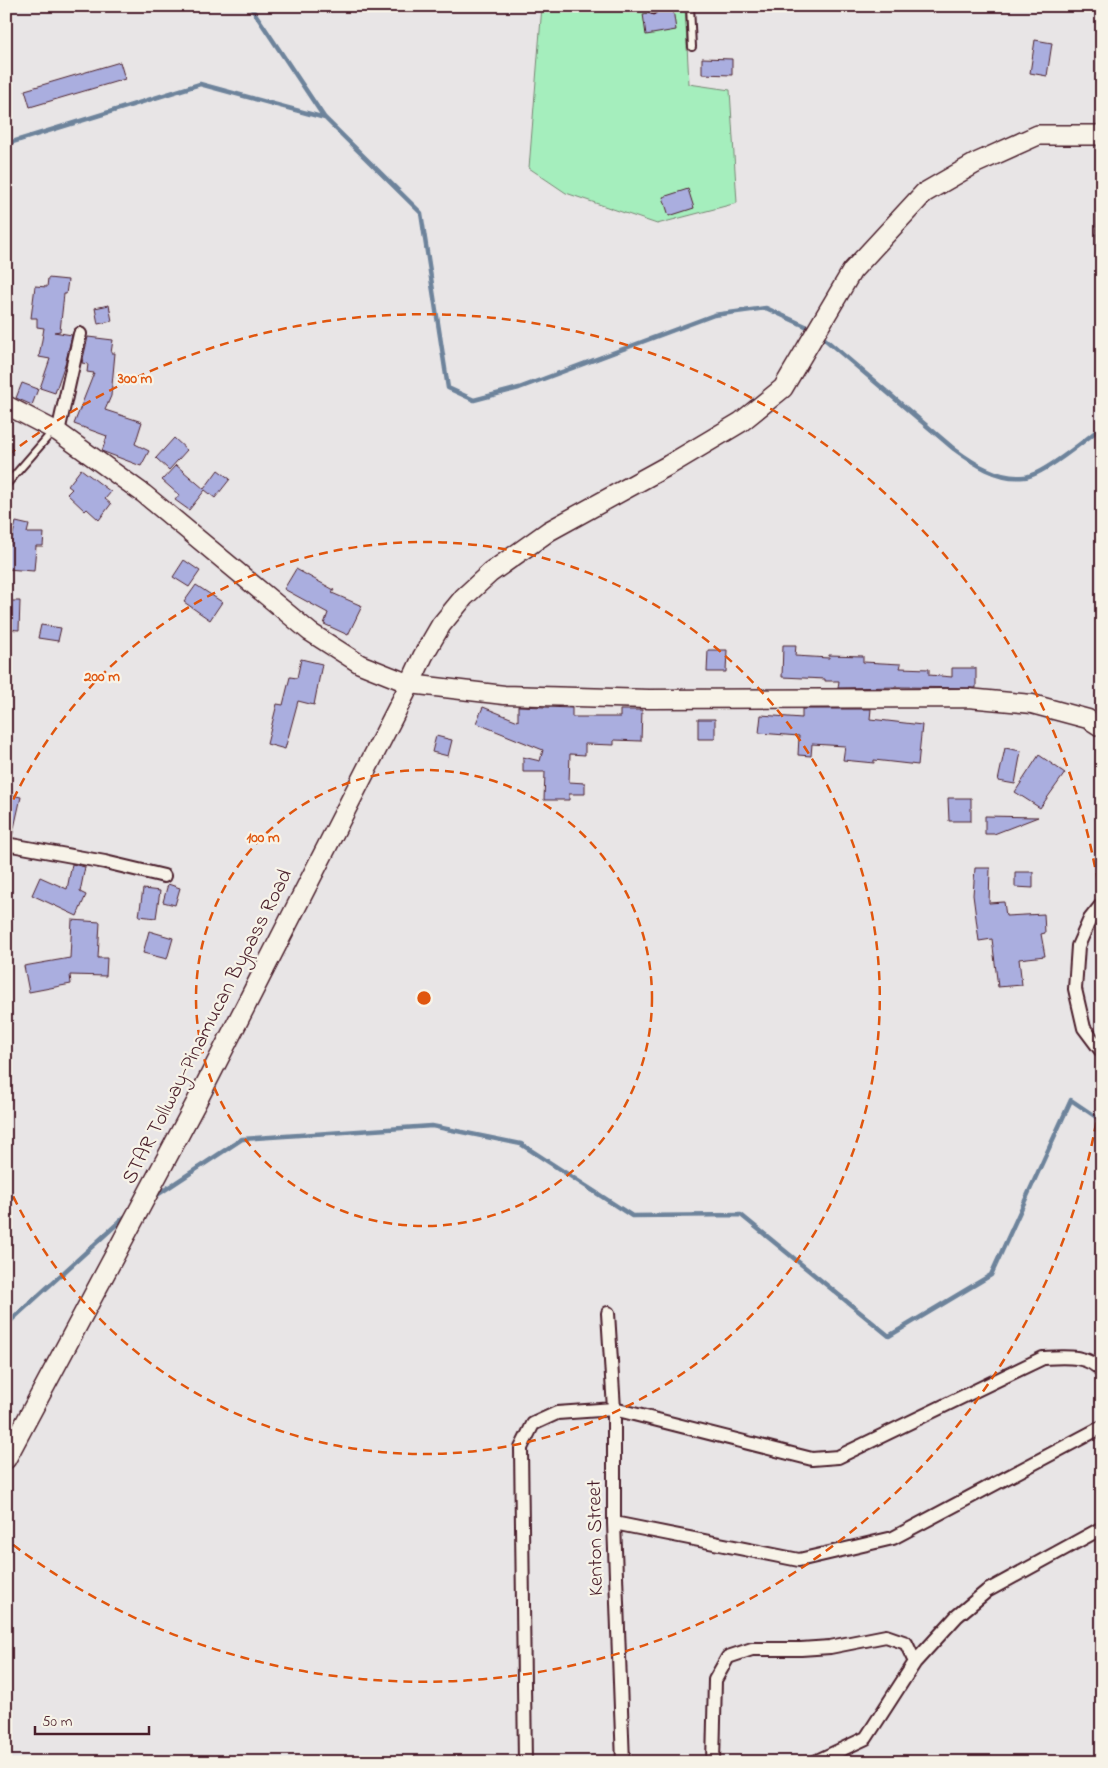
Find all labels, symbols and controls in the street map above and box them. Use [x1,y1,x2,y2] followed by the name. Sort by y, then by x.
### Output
[117,368,153,390] text: 300 m
[83,666,120,688] text: 200 m
[246,827,280,849] text: 100 m
[115,864,303,1191] street label: STAR Tollway-Pinamucan Bypass Road
[415,989,433,1007] centre of rings
[580,1480,612,1596] street label: Kenton Street
[35,1703,149,1735] scale bar
[42,1711,73,1733] text: 50 m

